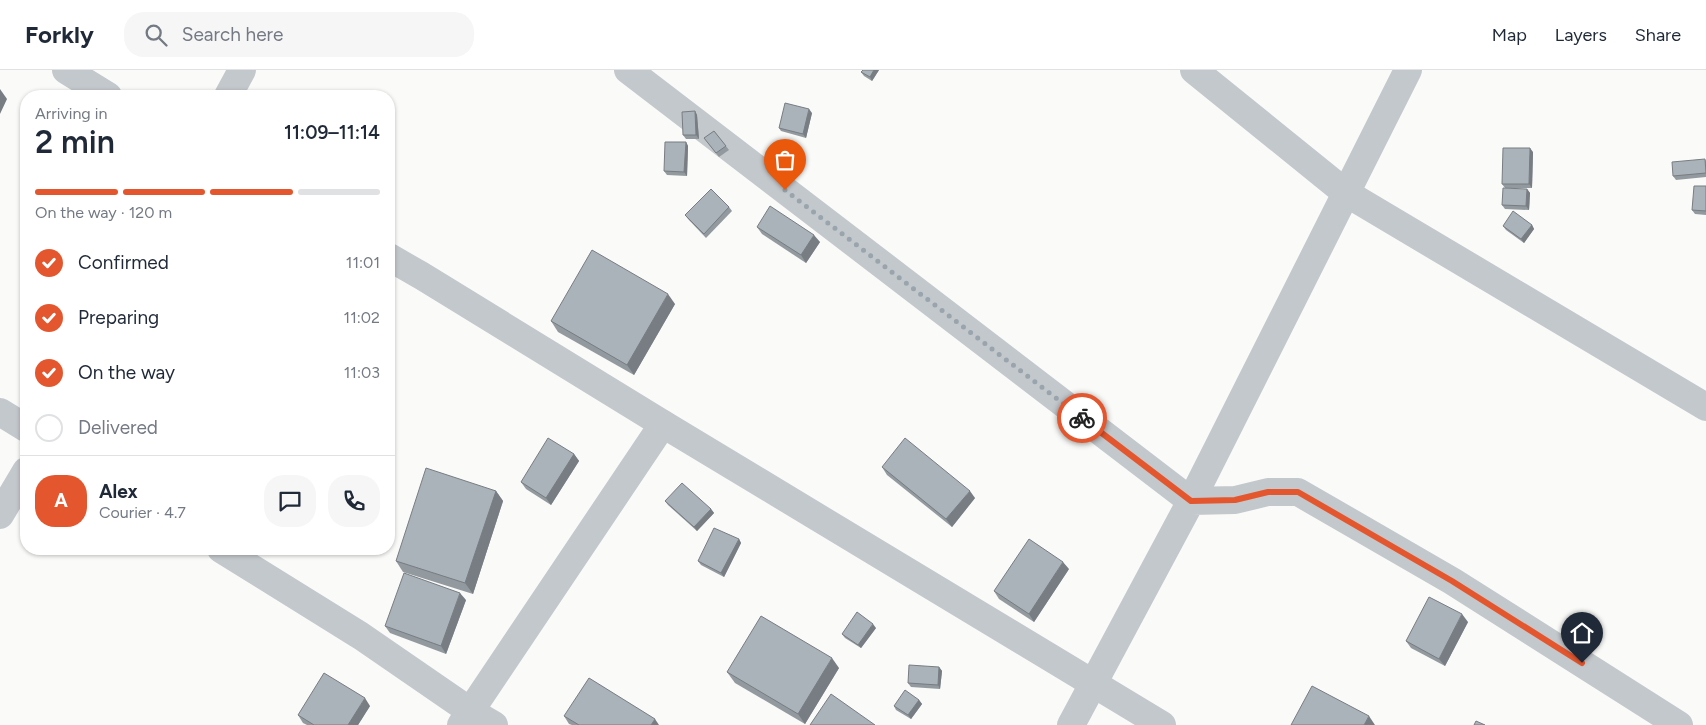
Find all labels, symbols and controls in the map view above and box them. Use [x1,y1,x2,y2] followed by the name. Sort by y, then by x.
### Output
[124,12,474,57] search box
[25,20,94,49] text: Forkly
[142,21,170,49] icon: search
[182,23,283,46] text: Search here
[1492,24,1527,46] text: Map
[1555,24,1607,46] text: Layers
[1635,24,1681,46] text: Share
[35,104,107,123] text: Arriving in
[284,121,380,144] text: 11:09–11:14
[35,123,115,161] text: 2 min
[764,139,806,190] pin
[771,146,799,174] icon: bag
[35,203,172,222] text: On the way · 120 m
[35,249,63,277] icon: check
[78,251,169,274] text: Confirmed
[346,253,380,272] text: 11:01
[35,304,63,332] icon: check
[78,306,159,329] text: Preparing
[344,308,380,327] text: 11:02
[35,359,63,387] icon: check
[78,361,175,384] text: On the way
[344,363,380,382] text: 11:03
[1057,393,1107,443] courier
[1068,404,1096,432] icon: bike
[78,416,158,439] text: Delivered
[264,475,316,527] button: chat
[328,475,380,527] button: phone
[99,480,138,503] text: Alex
[54,489,68,512] text: A
[99,503,186,522] text: Courier · 4.7
[1561,612,1603,663] pin
[1568,619,1596,647] icon: home

